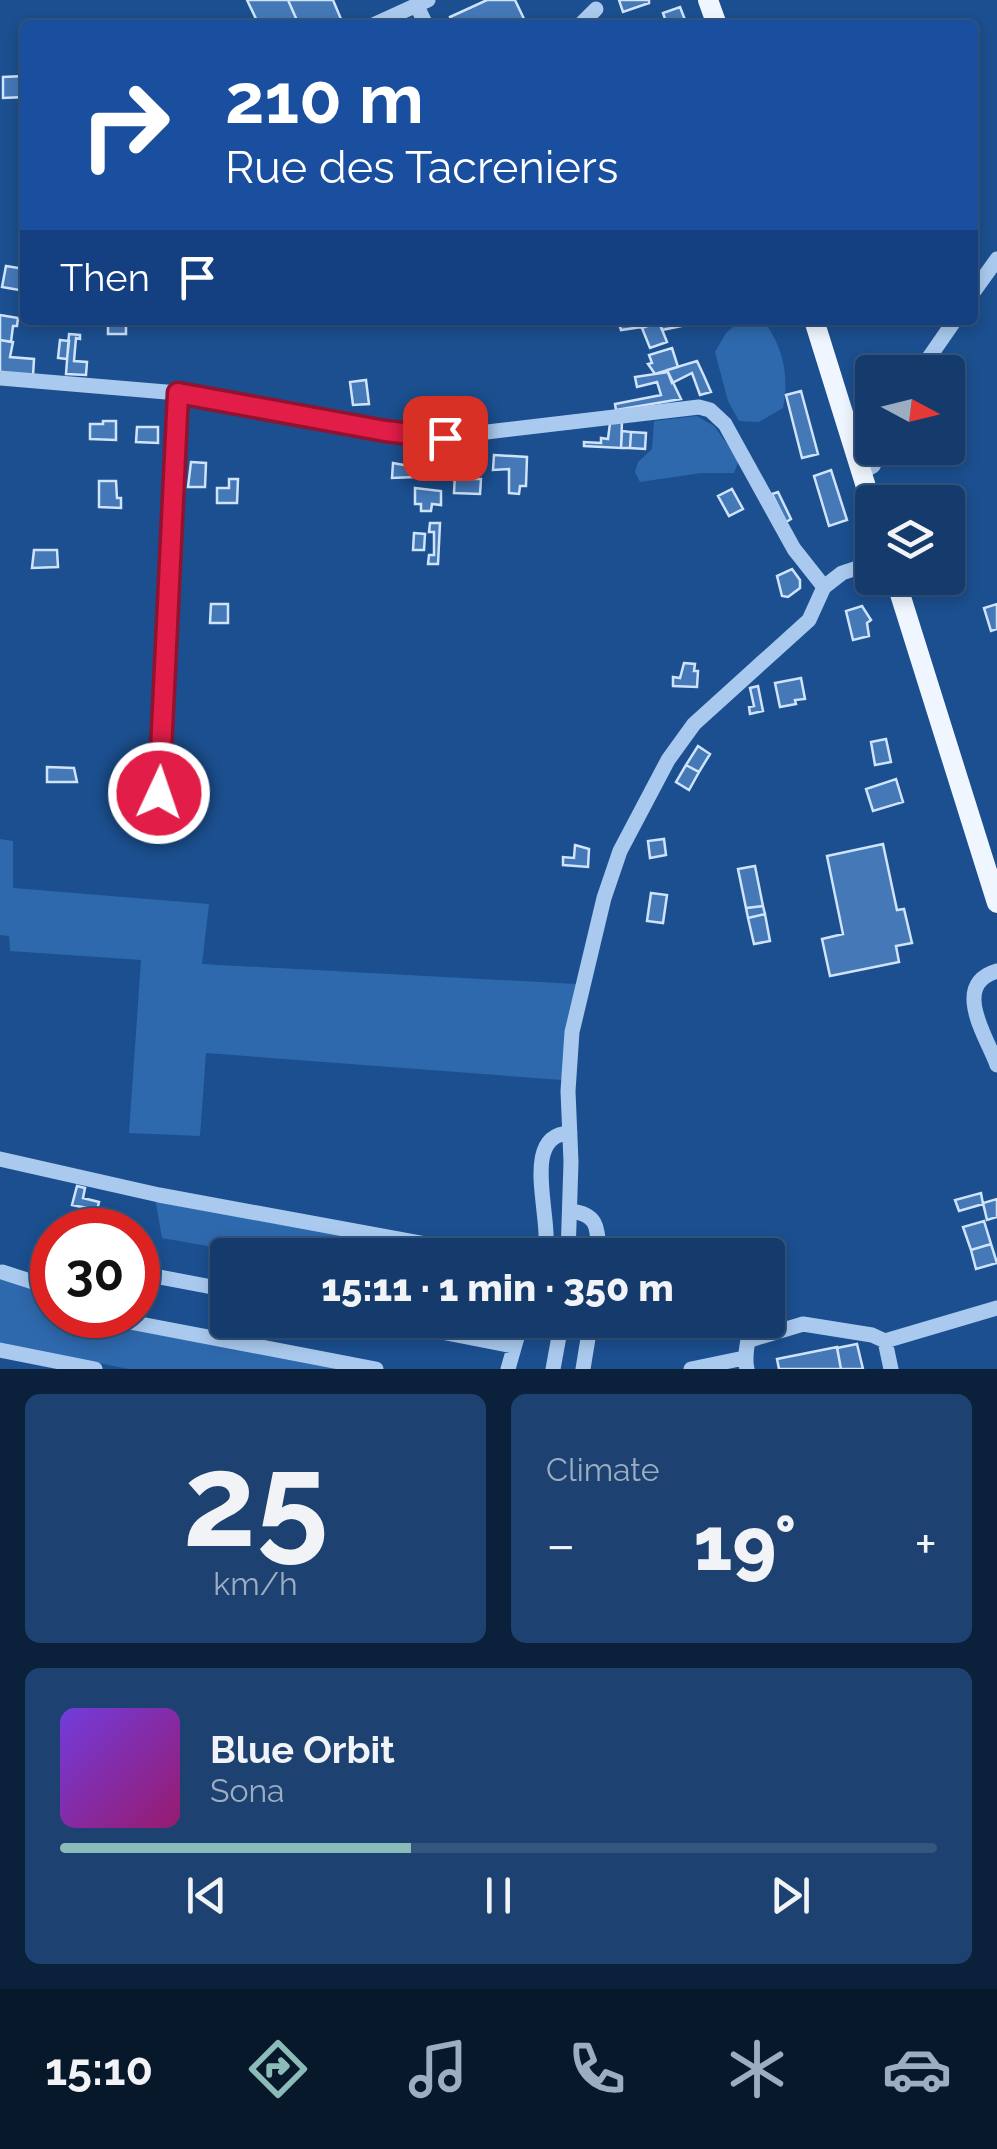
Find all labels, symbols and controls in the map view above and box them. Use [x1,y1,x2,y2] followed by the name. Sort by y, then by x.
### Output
[225,57,424,139] text: 210 m
[60,60,190,190] icon: right
[225,141,618,194] text: Rue des Tacreniers
[170,250,225,305] icon: arrive
[60,255,150,300] text: Then
[855,355,965,465] north arrow
[855,355,965,595] map controls
[403,396,488,481] pin
[418,411,473,466] icon: arrive
[855,485,965,595] button: layers
[107,741,211,845] position arrow
[30,1208,160,1338] speed limit sign: 30
[321,1265,674,1310] text: 15:11 · 1 min · 350 m
[183,1424,328,1576] text: 25
[546,1451,660,1488] text: Climate
[693,1499,796,1588] text: 19°
[546,1512,576,1577] text: −
[914,1512,937,1577] text: +
[213,1565,298,1602] text: km/h
[210,1727,395,1772] text: Blue Orbit
[210,1772,285,1809] text: Sona
[179,1868,234,1923] icon: previous
[471,1868,526,1923] icon: pause
[763,1868,818,1923] icon: next
[243,2034,313,2104] icon: directions
[403,2034,473,2104] icon: music
[562,2034,632,2104] icon: phone
[722,2034,792,2104] icon: climate
[882,2034,952,2104] icon: car
[45,2043,153,2096] text: 15:10

